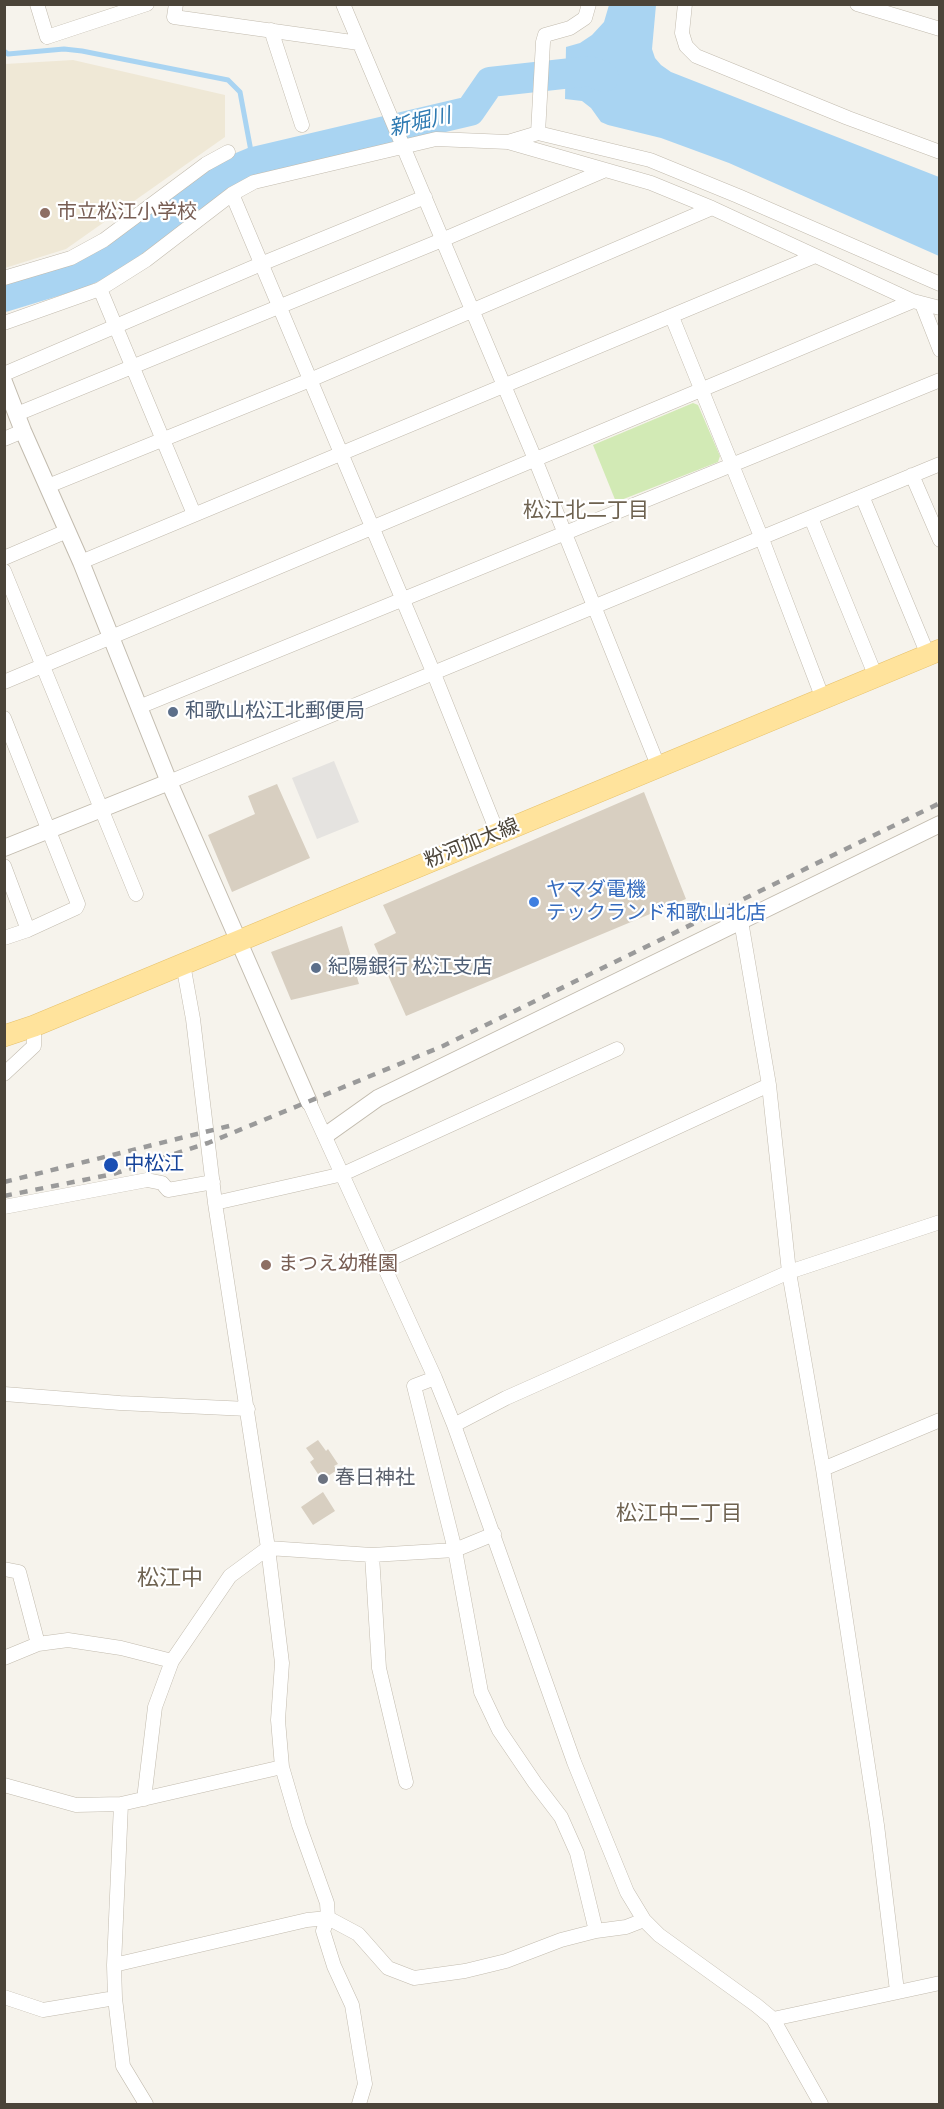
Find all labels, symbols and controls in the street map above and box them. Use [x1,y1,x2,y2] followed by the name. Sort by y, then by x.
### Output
[386,104,454,142] water label: 新堀川
[57,201,197,225] place label: 市立松江小学校
[38,206,52,220] marker: 市立松江小学校
[523,498,649,524] district label: 松江北二丁目
[185,700,365,724] place label: 和歌山松江北郵便局
[166,705,180,719] marker: 和歌山松江北郵便局
[421,814,523,874] street label: 粉河加太線
[546,879,766,926] place label: ヤマダ電機 テックランド和歌山北店
[527,895,541,909] marker: ヤマダ電機 テックランド和歌山北店
[328,956,493,980] place label: 紀陽銀行 松江支店
[309,961,323,975] marker: 紀陽銀行 松江支店
[124,1153,184,1177] place label: 中松江
[102,1156,120,1174] marker: 中松江
[278,1253,398,1277] place label: まつえ幼稚園
[259,1258,273,1272] marker: まつえ幼稚園
[335,1467,415,1491] place label: 春日神社
[316,1472,330,1486] marker: 春日神社
[616,1501,742,1527] district label: 松江中二丁目
[137,1566,203,1592] district label: 松江中

